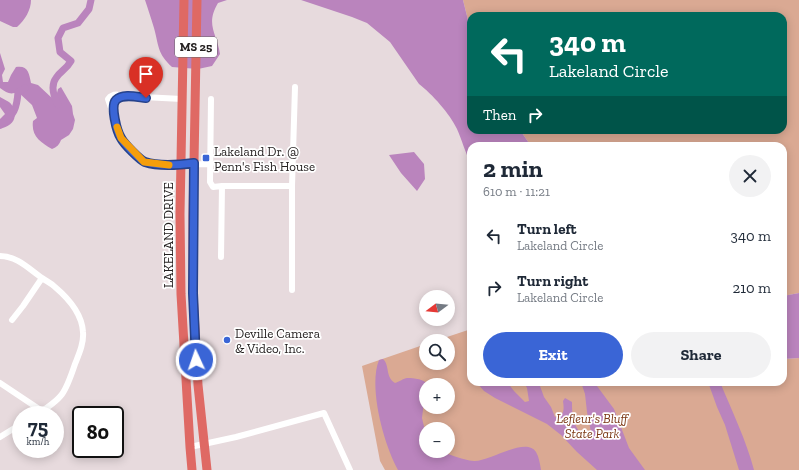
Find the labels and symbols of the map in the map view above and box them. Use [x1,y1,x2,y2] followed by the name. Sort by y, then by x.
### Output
[175,37,217,57] road number: MS 25
[129,57,163,98] pin
[214,144,315,174] place label: Lakeland Dr. @ Penn's Fish House
[201,153,211,163] marker: Lakeland Dr. @ Penn's Fish House
[161,182,176,288] street label: LAKELAND DRIVE
[419,290,455,326] north arrow
[235,326,321,356] place label: Deville Camera & Video, Inc.
[222,335,232,345] marker: Deville Camera & Video, Inc.
[175,339,217,381] position arrow
[72,406,124,458] speed limit sign: 80
[556,411,630,441] park label: Lefleur's Bluff State Park

